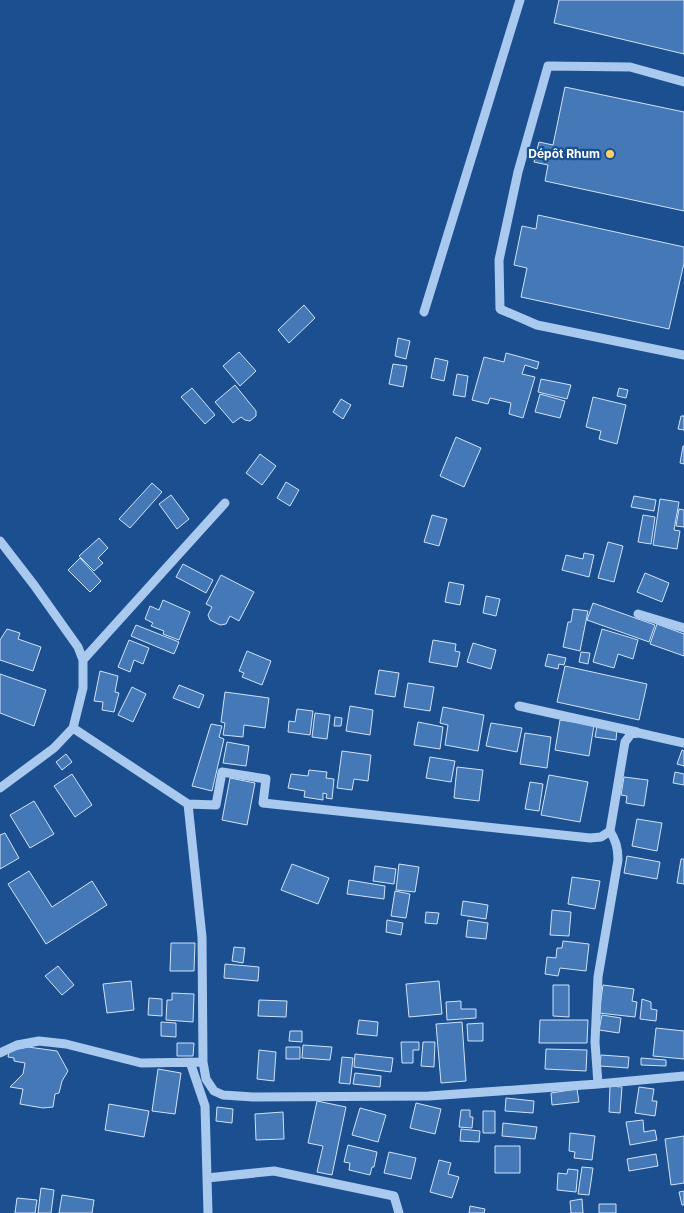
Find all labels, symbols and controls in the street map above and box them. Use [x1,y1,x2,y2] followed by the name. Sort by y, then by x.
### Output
[528,146,600,161] place label: Dépôt Rhum
[604,148,616,160] marker: Dépôt Rhum

